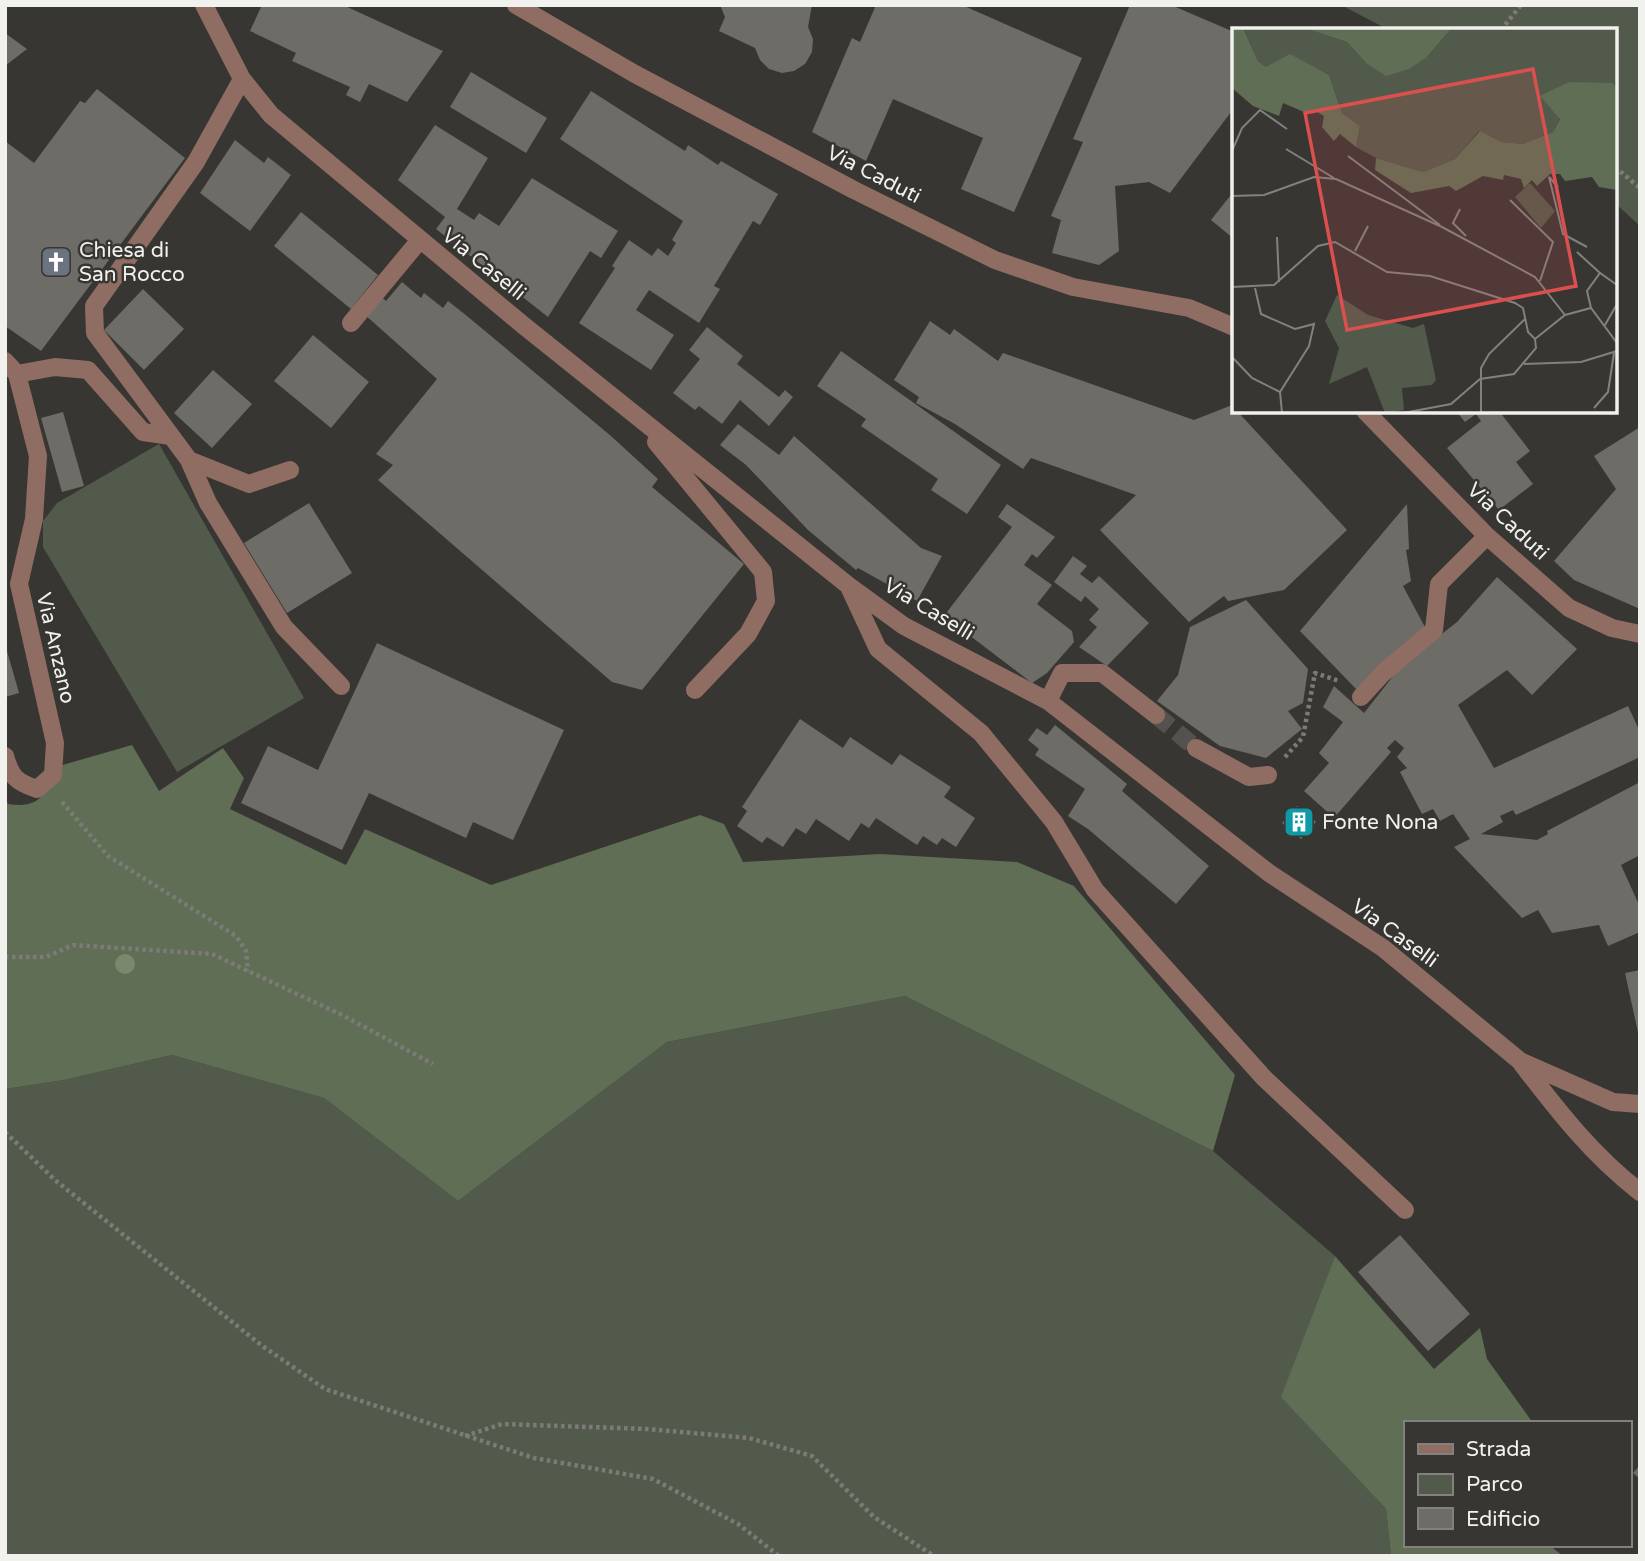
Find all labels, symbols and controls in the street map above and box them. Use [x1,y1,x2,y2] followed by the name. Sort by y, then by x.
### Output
[1232,28,1617,413] inset map
[822,140,925,209] street label: Via Caduti
[437,223,531,306] street label: Via Caselli
[79,238,185,287] place label: Chiesa di San Rocco
[39,245,73,279] church icon: Chiesa di San Rocco
[1462,477,1554,565] street label: Via Caduti
[879,573,978,646] street label: Via Caselli
[31,590,80,706] street label: Via Anzano
[1282,805,1316,839] building icon: Fonte Nona
[1322,810,1438,835] place label: Fonte Nona
[1347,894,1443,973] street label: Via Caselli
[1404,1421,1631,1547] legend
[1466,1437,1531,1462] text: Strada
[1466,1472,1523,1497] text: Parco
[1466,1507,1540,1532] text: Edificio

